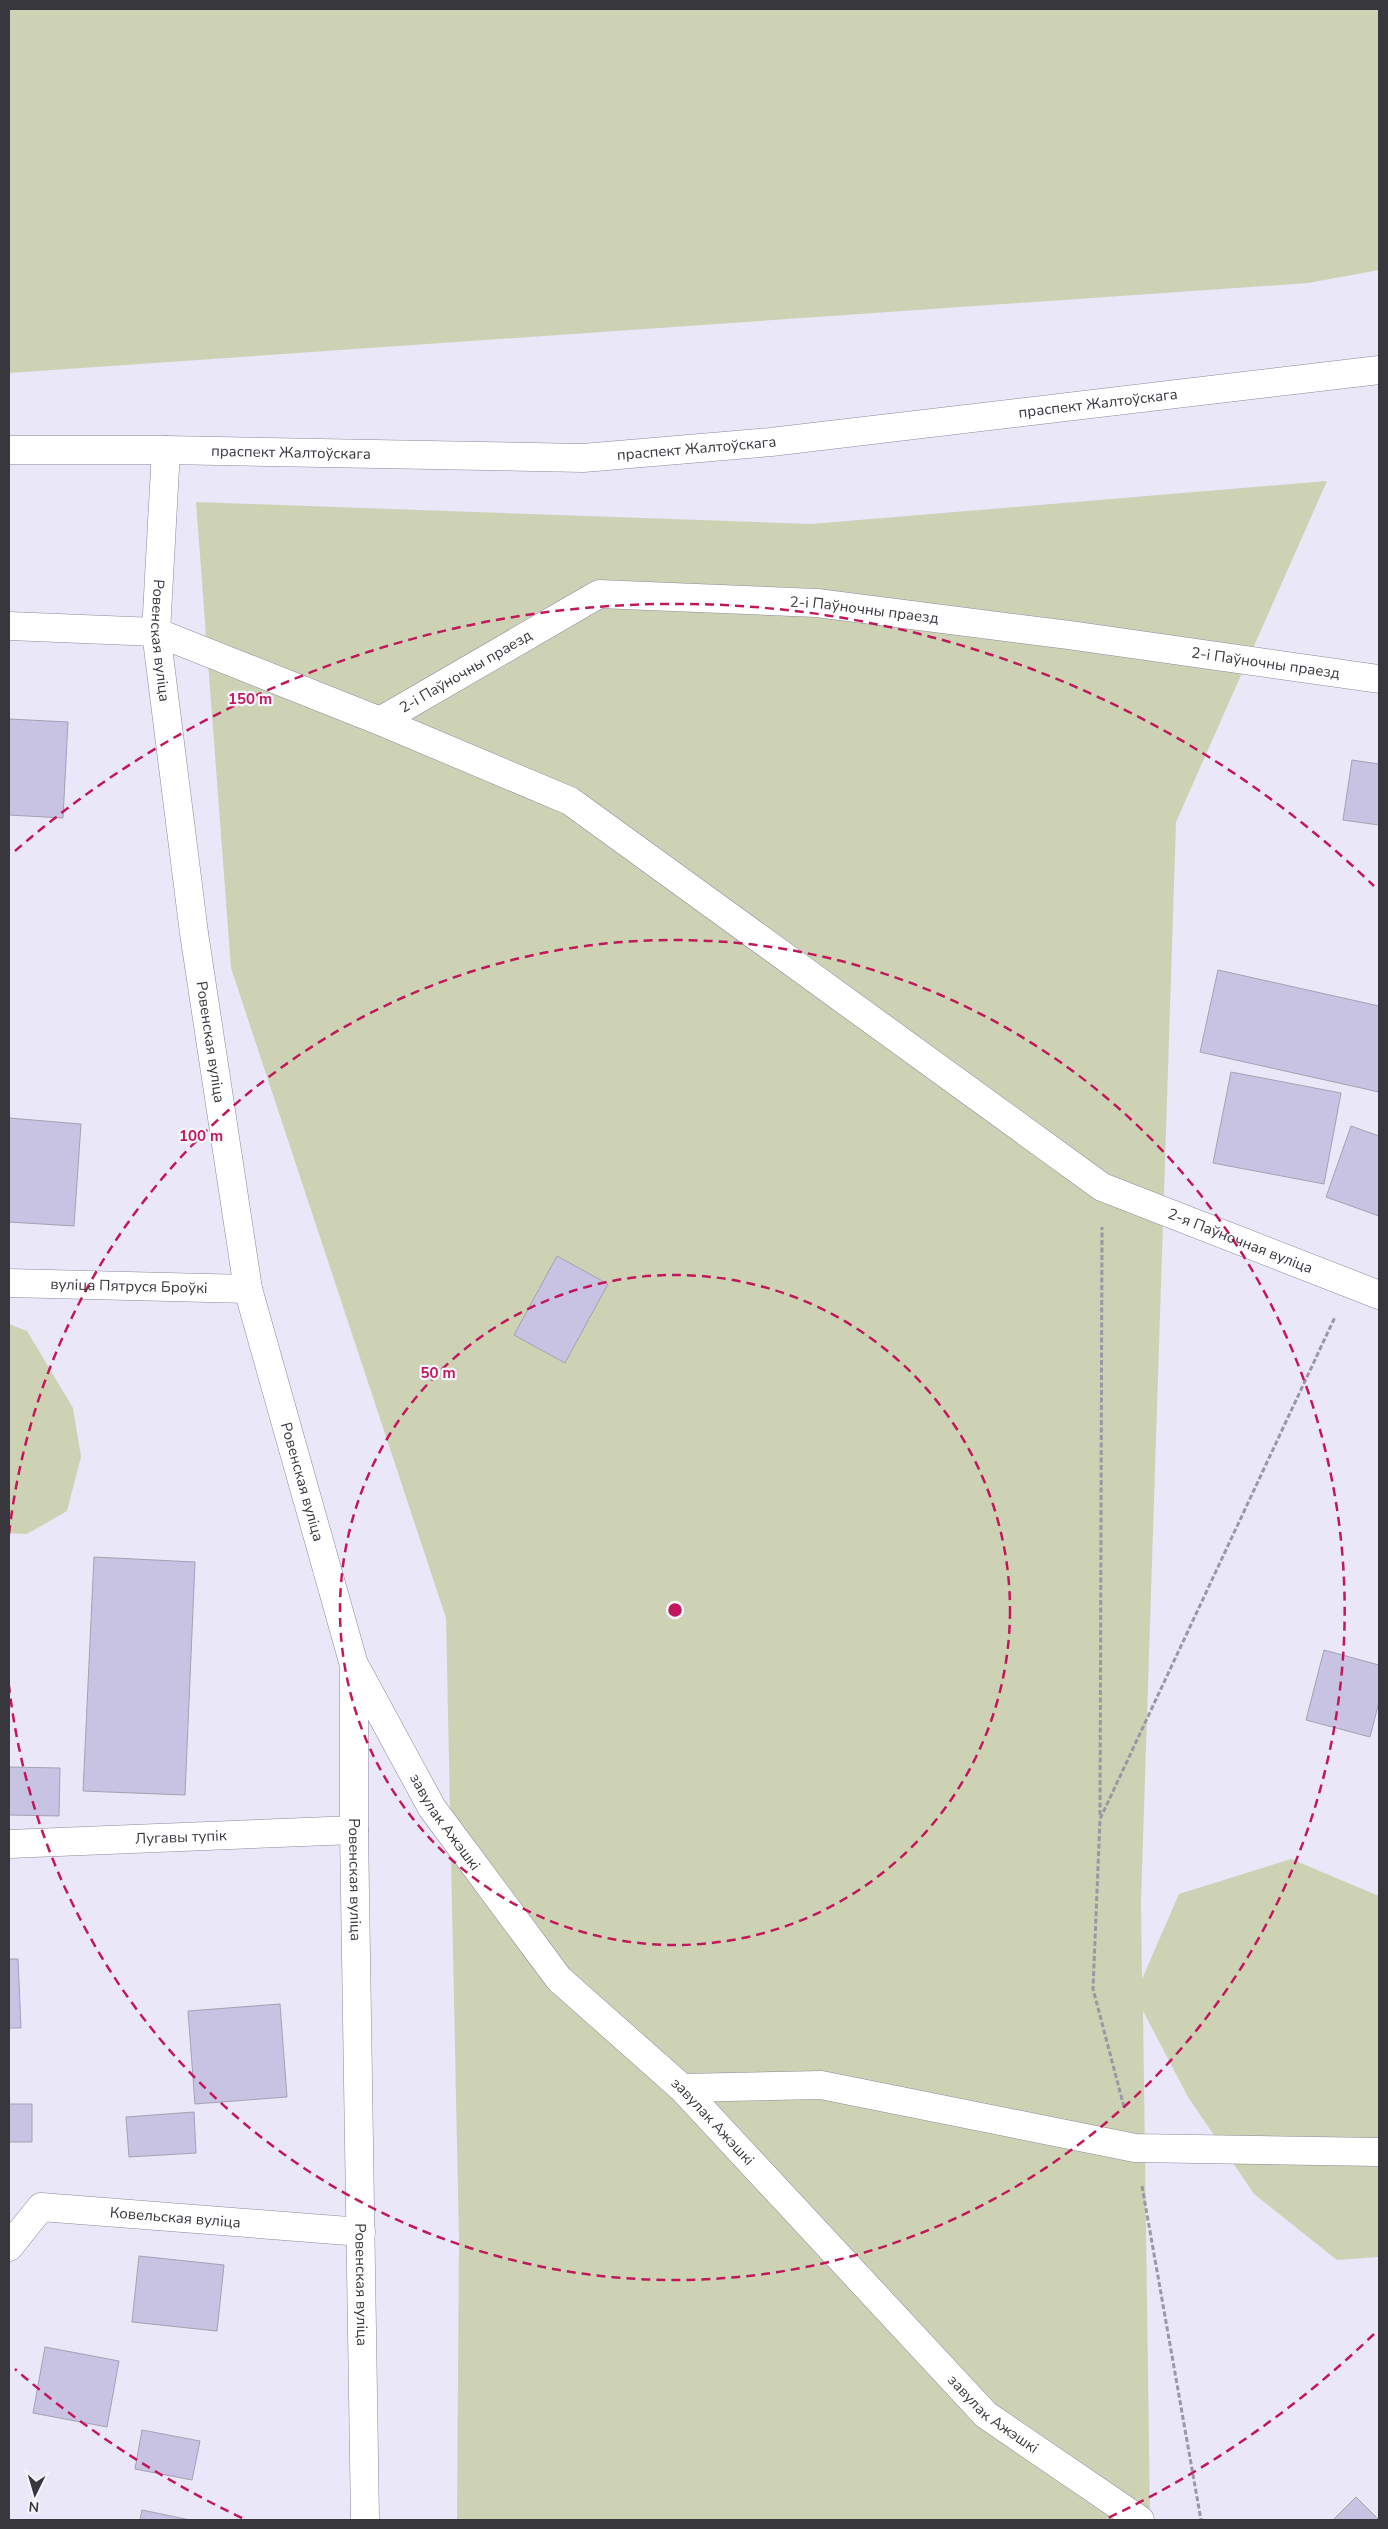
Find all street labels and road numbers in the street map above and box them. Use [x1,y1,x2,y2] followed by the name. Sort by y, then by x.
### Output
[1017,384,1179,423] street label: праспект Жалтоўскага
[616,431,777,465] street label: праспект Жалтоўскага
[211,441,371,464] street label: праспект Жалтоўскага
[146,579,175,703] street label: Ровенская вуліца
[789,592,940,628] street label: 2-і Паўночны праезд
[396,625,536,718] street label: 2-і Паўночны праезд
[1190,642,1341,683] street label: 2-і Паўночны праезд
[191,980,230,1104] street label: Ровенская вуліца
[1165,1204,1316,1278] street label: 2-я Паўночная вуліца
[50,1274,208,1298] street label: вуліца Пятруся Броўкі
[276,1420,329,1544] street label: Ровенская вуліца
[405,1770,485,1874] street label: завулак Ажэшкі
[344,1818,366,1941] street label: Ровенская вуліца
[135,1825,227,1849] street label: Лугавы тупік
[667,2073,759,2170] street label: завулак Ажэшкі
[109,2202,242,2233] street label: Ковельская вуліца
[350,2223,372,2346] street label: Ровенская вуліца
[943,2370,1042,2458] street label: завулак Ажэшкі

